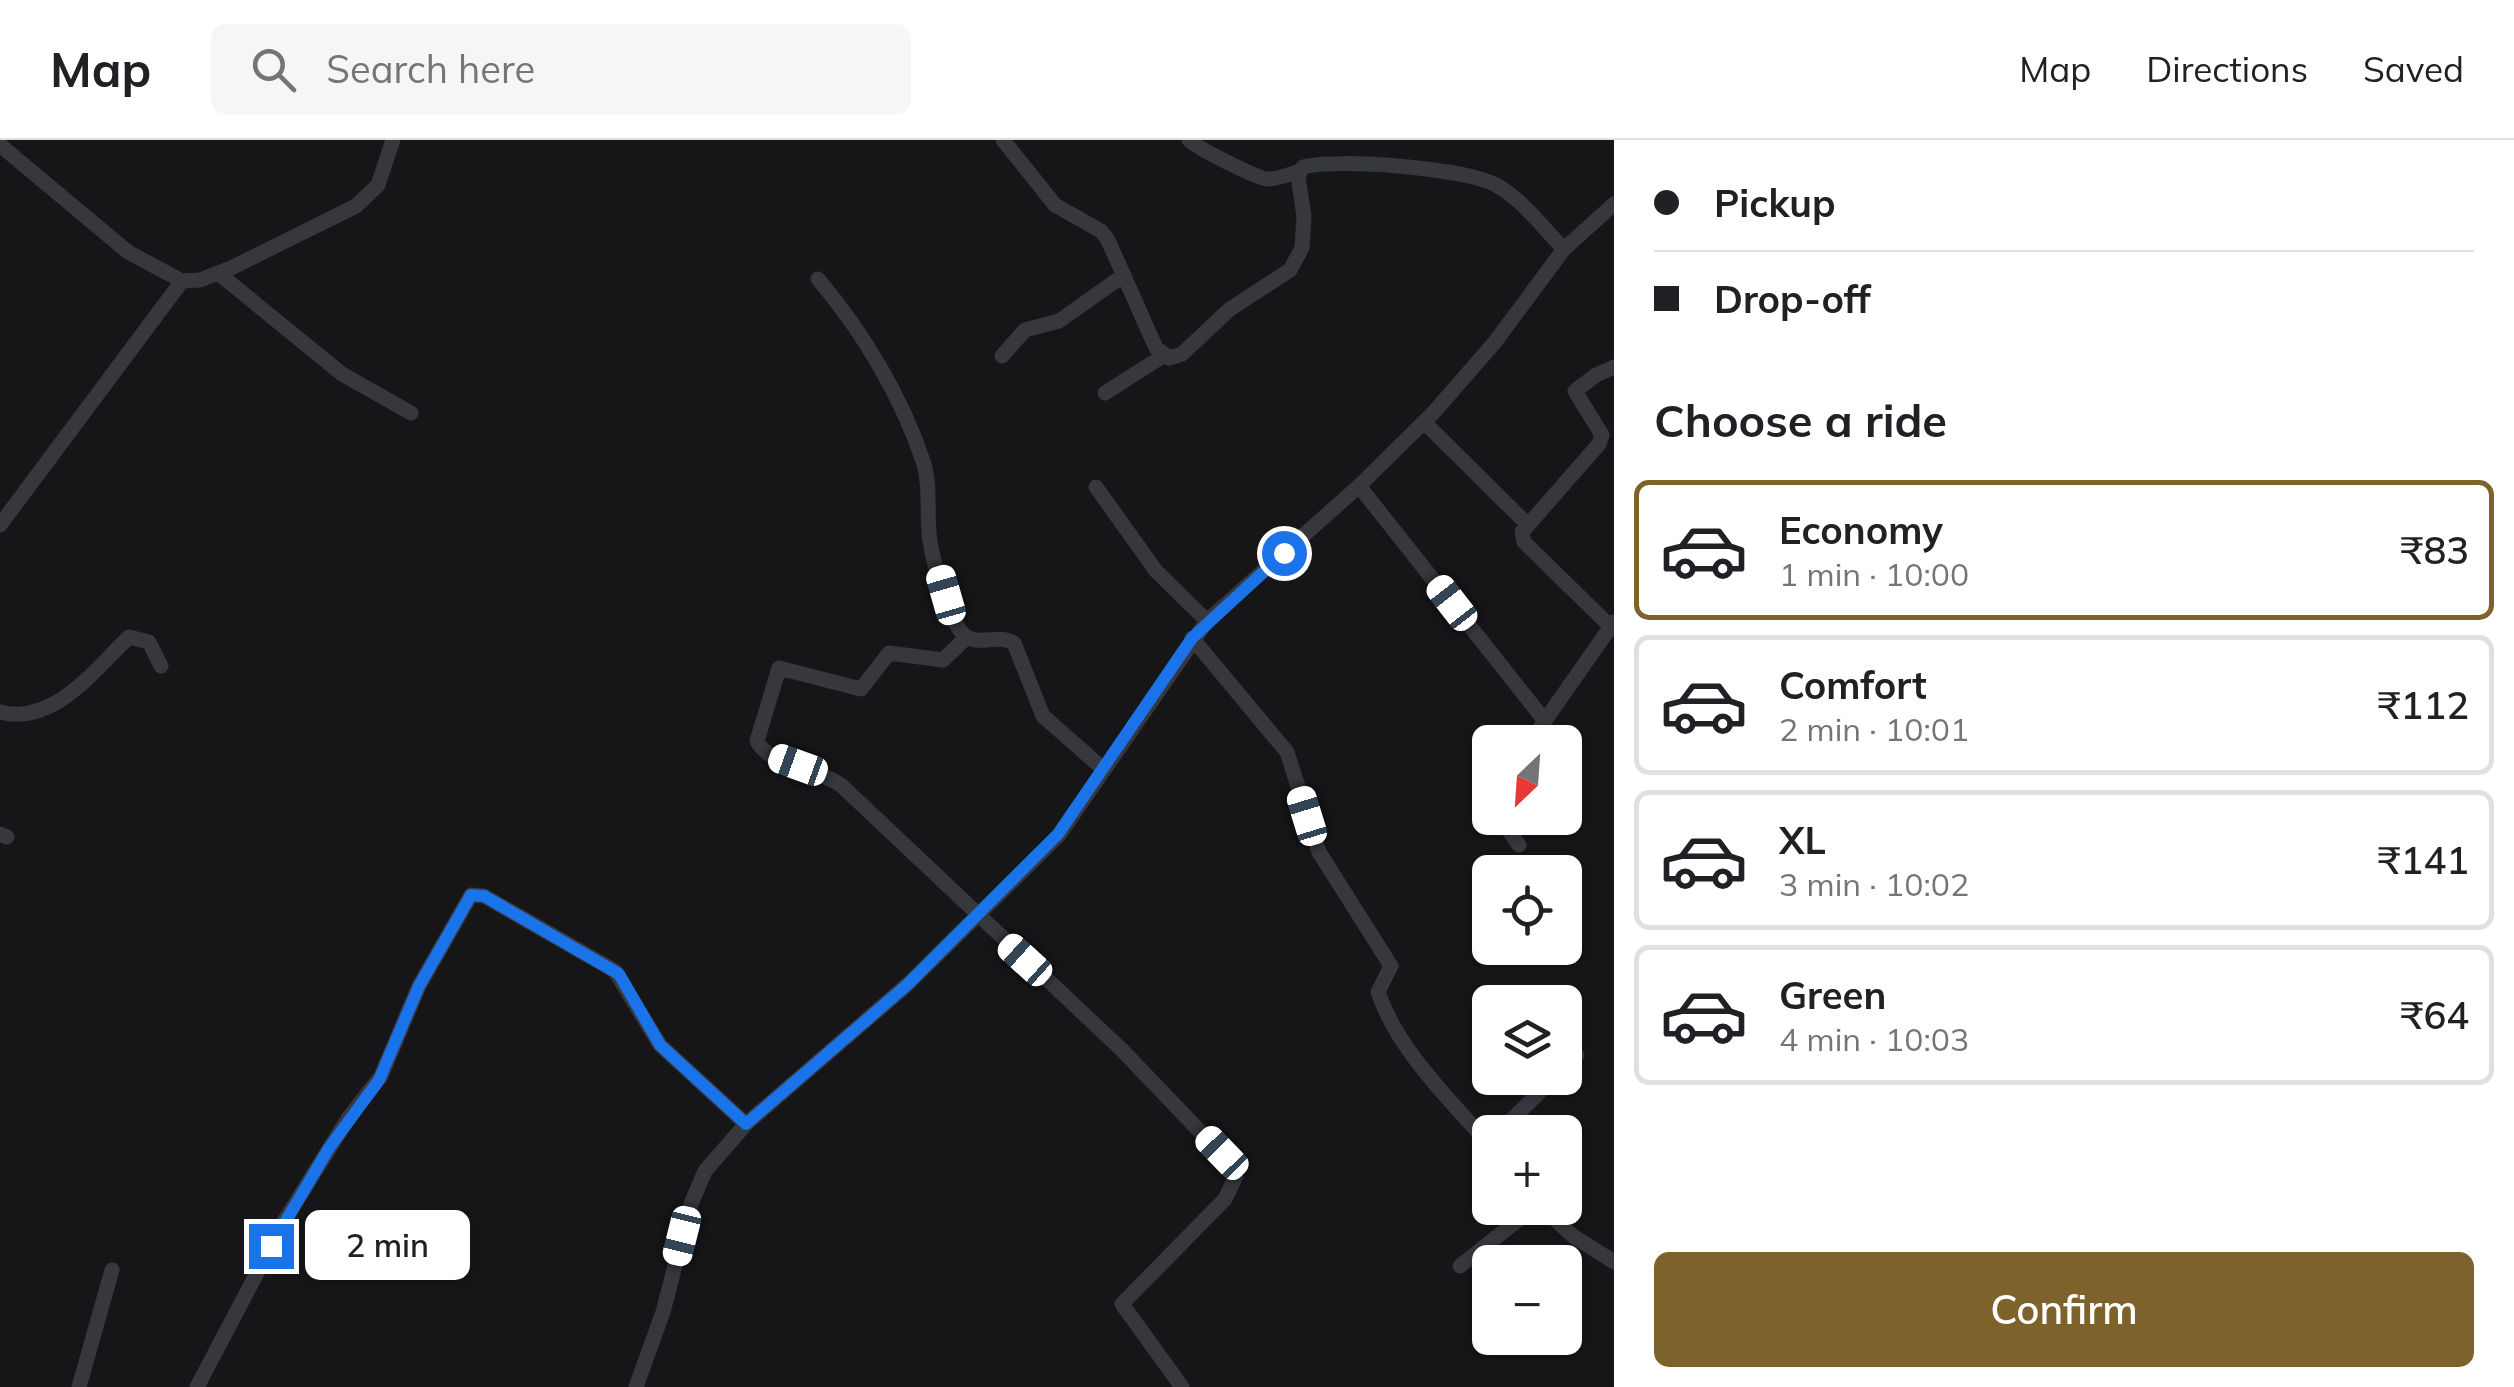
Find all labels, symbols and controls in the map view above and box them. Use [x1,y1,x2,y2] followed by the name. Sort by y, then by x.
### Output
[211,24,911,114] search box
[50,39,151,99] text: Map
[246,42,301,97] icon: search
[326,45,535,93] text: Search here
[2019,47,2091,91] text: Map
[2146,47,2308,91] text: Directions
[2363,47,2464,91] text: Saved
[1714,179,1836,227] text: Pickup
[1714,275,1871,323] text: Drop-off
[1654,392,1947,448] text: Choose a ride
[1659,505,1749,595] icon: car
[1779,506,1943,554] text: Economy
[2401,526,2469,574] text: ₹83
[1262,531,1307,576] route start
[1779,554,1969,594] text: 1 min · 10:00
[923,562,969,628] car
[1422,570,1482,636] car
[1659,660,1749,750] icon: car
[1779,661,1927,709] text: Comfort
[2378,681,2469,729] text: ₹112
[1779,709,1969,749] text: 2 min · 10:01
[1472,725,1582,835] north arrow
[1472,725,1582,1355] map controls
[765,741,831,789] car
[1284,783,1330,849] car
[1659,815,1749,905] icon: car
[1779,816,1826,864] text: XL
[2378,836,2469,884] text: ₹141
[1472,855,1582,965] button: locate
[1779,864,1969,904] text: 3 min · 10:02
[993,929,1057,991] car
[1659,970,1749,1060] icon: car
[1779,971,1886,1019] text: Green
[1472,985,1582,1095] button: layers
[2401,991,2469,1039] text: ₹64
[1779,1019,1969,1059] text: 4 min · 10:03
[1472,1115,1582,1225] button: +
[1190,1121,1254,1185] car
[660,1203,704,1269] car
[306,1211,471,1281] callout: 2 min
[249,1224,294,1269] route end
[346,1225,429,1265] text: 2 min
[1472,1245,1582,1355] button: −
[1654,1252,2474,1367] button: Confirm

